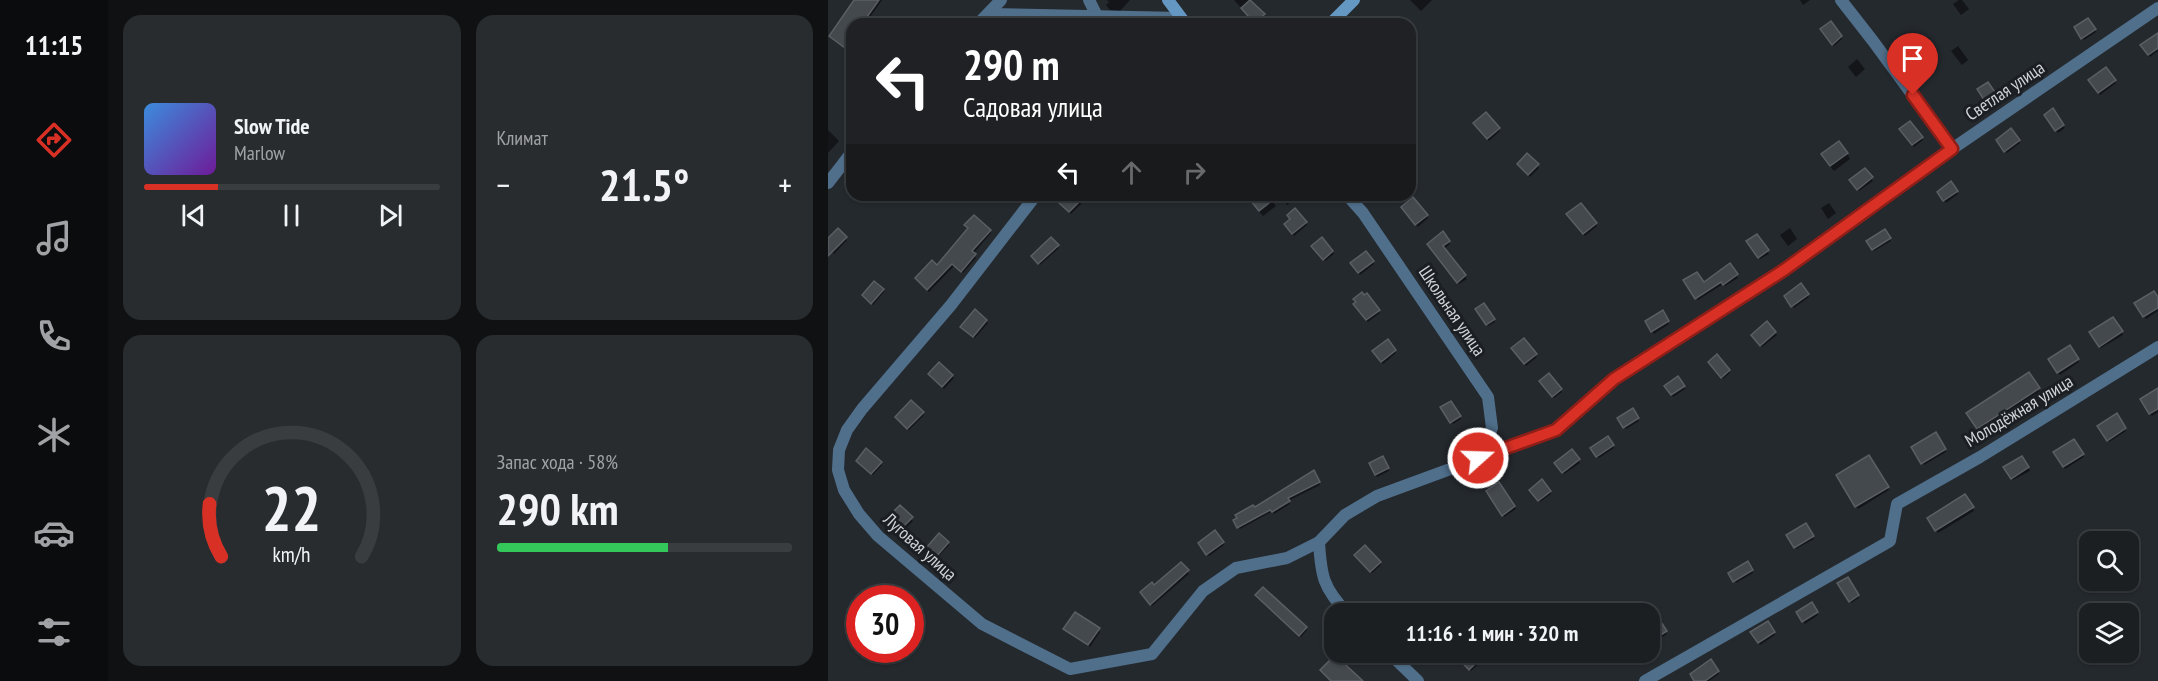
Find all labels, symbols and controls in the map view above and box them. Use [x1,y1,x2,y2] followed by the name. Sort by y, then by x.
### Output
[25,28,83,62] text: 11:15
[1887,33,1938,95] pin
[963,37,1060,92] text: 290 m
[864,42,942,120] icon: left
[1896,42,1929,75] icon: arrive
[1961,56,2049,125] street label: Светлая улица
[963,90,1103,124] text: Садовая улица
[234,112,310,140] text: Slow Tide
[33,119,75,161] icon: directions
[497,125,548,151] text: Климат
[234,140,285,166] text: Marlow
[599,155,689,213] text: 21.5°
[1052,156,1085,189] icon: left
[1115,156,1148,189] icon: ahead
[1178,156,1211,189] icon: right
[497,163,510,206] text: −
[778,163,792,206] text: +
[177,199,210,232] icon: previous
[275,199,308,232] icon: pause
[374,199,407,232] icon: next
[33,217,75,259] icon: music
[1414,261,1491,360] street label: Школьная улица
[33,315,75,357] icon: phone
[1961,369,2077,452] street label: Молодёжная улица
[33,414,75,456] icon: climate
[1446,426,1510,490] position arrow
[497,449,618,475] text: Запас хода · 58%
[262,467,322,548] text: 22
[497,479,619,537] text: 290 km
[878,507,962,586] street label: Луговая улица
[33,512,75,554] icon: car
[2079,531,2139,663] map controls
[2079,531,2139,591] button: search
[273,541,311,569] text: km/h
[846,585,924,663] speed limit sign: 30
[2079,603,2139,663] button: layers
[33,611,75,653] icon: filters
[1406,619,1578,647] text: 11:16 · 1 мин · 320 m

